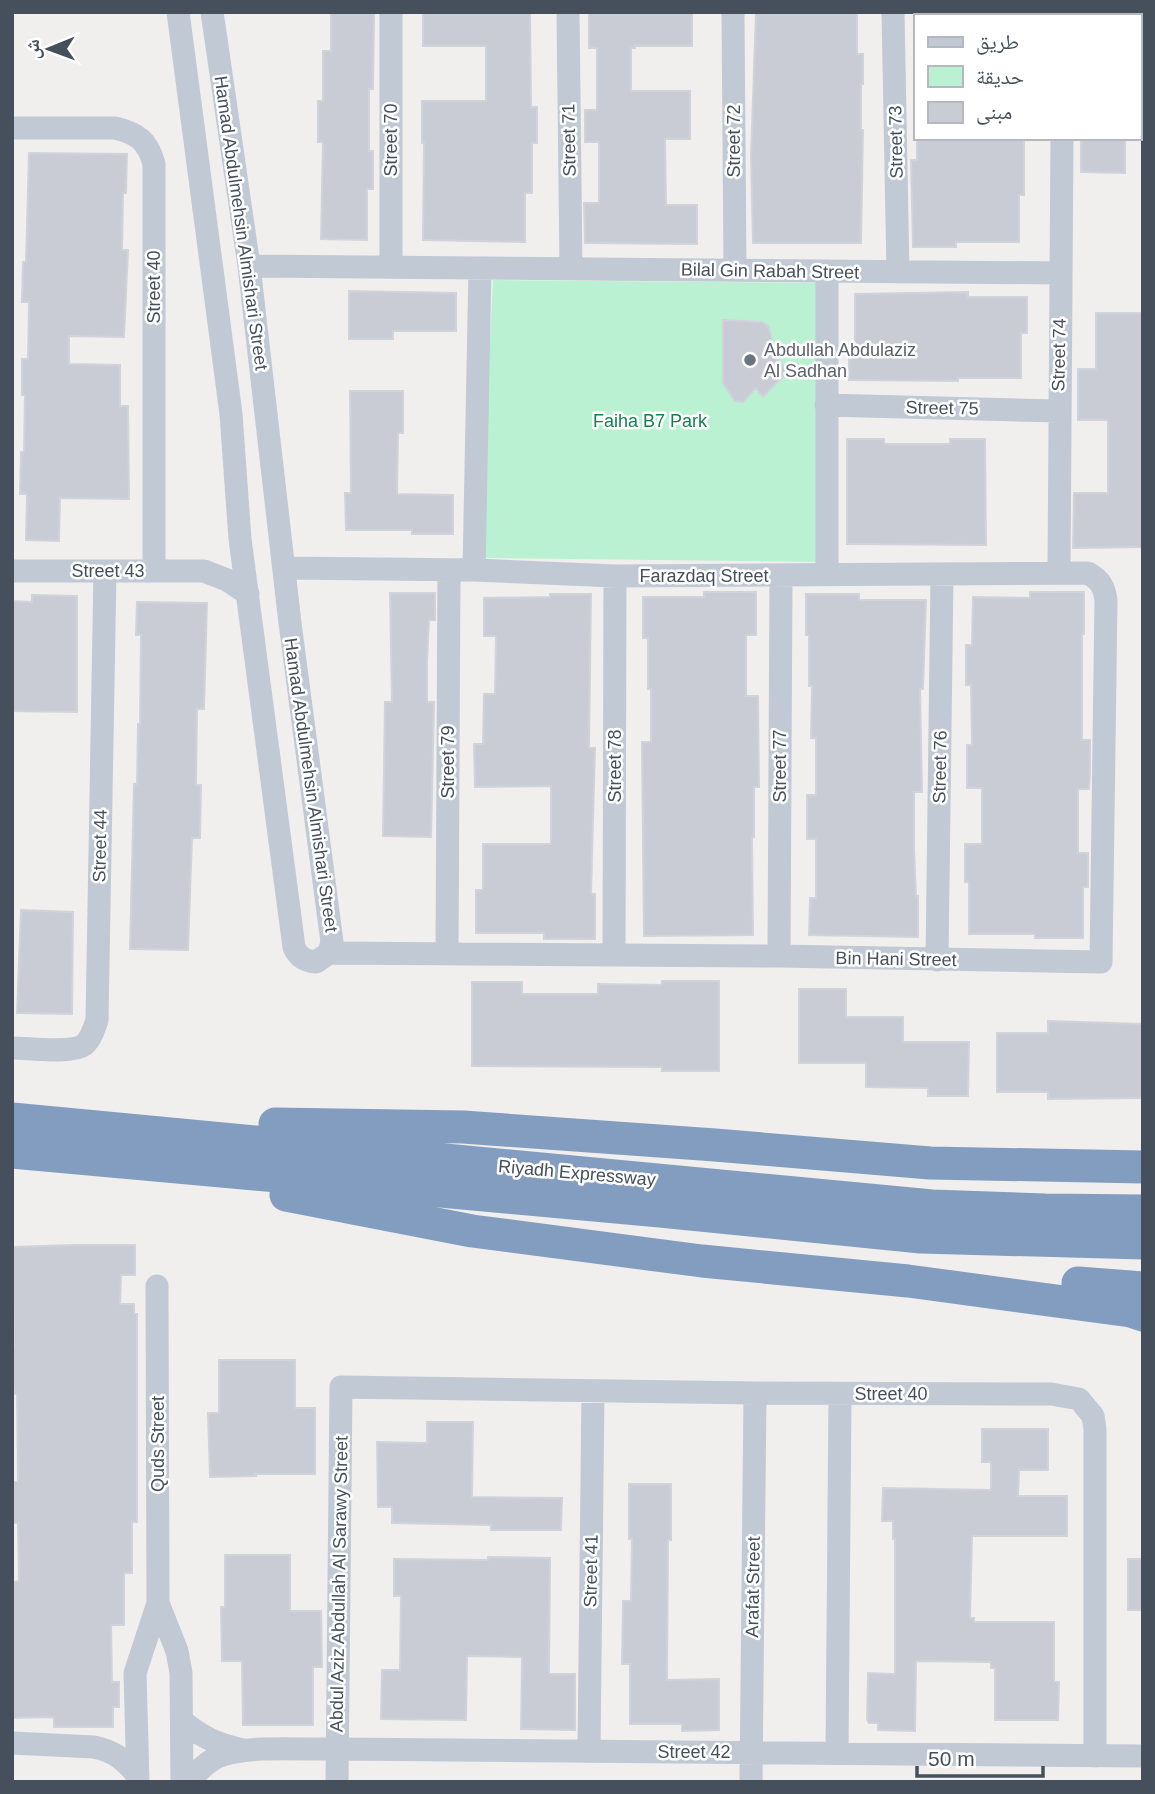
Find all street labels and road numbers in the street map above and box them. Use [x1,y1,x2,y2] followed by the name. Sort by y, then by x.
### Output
[210,74,272,372] street label: Hamad Abdulmehsin Almishari Street
[381,103,401,177] street label: Street 70
[558,103,580,177] street label: Street 71
[724,104,744,178] street label: Street 72
[885,105,907,179] street label: Street 73
[144,250,164,324] street label: Street 40
[681,259,859,283] street label: Bilal Gin Rabah Street
[1048,318,1070,392] street label: Street 74
[905,397,979,419] street label: Street 75
[71,561,145,581] street label: Street 43
[639,566,769,586] street label: Farazdaq Street
[280,636,342,934] street label: Hamad Abdulmehsin Almishari Street
[438,725,458,799] street label: Street 79
[605,729,625,803] street label: Street 78
[770,729,790,803] street label: Street 77
[929,730,951,804] street label: Street 76
[89,809,111,883] street label: Street 44
[835,948,957,970] street label: Bin Hani Street
[497,1156,657,1190] street label: Riyadh Expressway
[854,1384,928,1404] street label: Street 40
[148,1396,168,1492] street label: Quds Street
[326,1436,352,1732] street label: Abdul Aziz Abdullah Al Sarawy Street
[580,1534,602,1608] street label: Street 41
[742,1536,764,1638] street label: Arafat Street
[657,1742,731,1762] street label: Street 42

